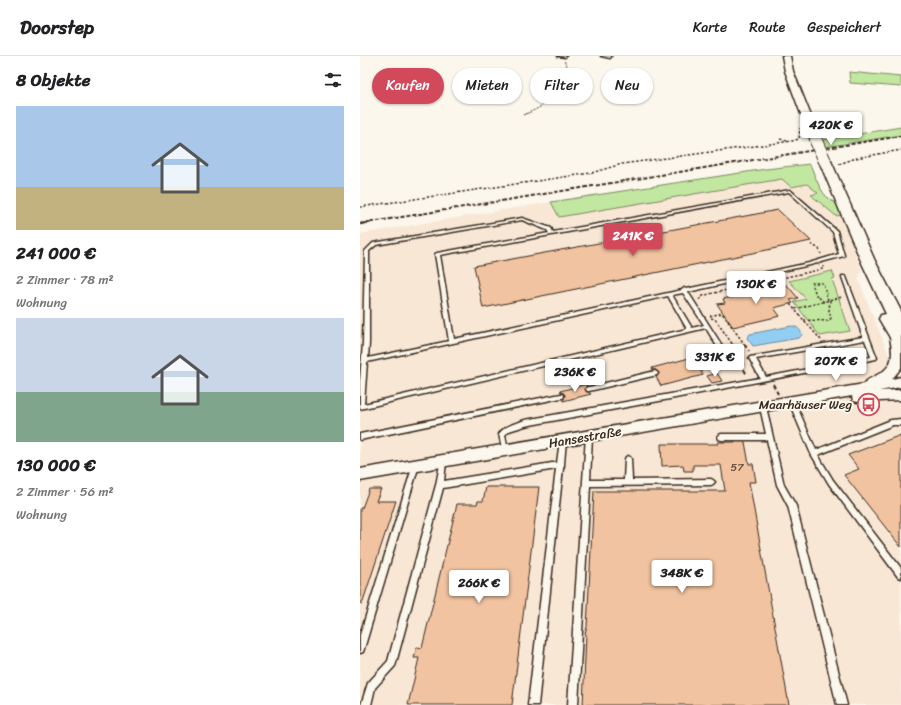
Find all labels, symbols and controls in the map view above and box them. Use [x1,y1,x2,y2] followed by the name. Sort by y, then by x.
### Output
[20,11,94,44] text: Doorstep
[693,15,727,40] text: Karte
[749,15,785,40] text: Route
[807,15,881,40] text: Gespeichert
[16,65,90,95] text: 8 Objekte
[372,68,444,104] chip: Kaufen
[452,68,522,104] chip: Mieten
[530,68,593,104] chip: Filter
[601,68,653,104] chip: Neu
[322,69,344,91] icon: filters
[798,112,864,146] pin: 420K €
[809,113,853,136] text: 420K €
[144,132,216,204] icon: home
[600,223,666,257] pin: 241K €
[612,224,654,247] text: 241K €
[16,238,96,268] text: 241 000 €
[16,268,114,291] text: 2 Zimmer · 78 m²
[723,271,789,305] pin: 130K €
[736,272,776,295] text: 130K €
[16,291,67,314] text: Wohnung
[144,344,216,416] icon: home
[682,344,748,378] pin: 331K €
[695,345,735,368] text: 331K €
[803,348,869,382] pin: 207K €
[814,349,858,372] text: 207K €
[542,359,608,393] pin: 236K €
[554,360,596,383] text: 236K €
[855,391,881,417] bus stop icon: Maarhäuser Weg
[759,393,852,416] place label: Maarhäuser Weg
[547,419,624,455] street label: Hansestraße
[16,450,96,480] text: 130 000 €
[730,458,744,477] house number: 57
[16,480,114,503] text: 2 Zimmer · 56 m²
[16,503,67,526] text: Wohnung
[649,560,715,594] pin: 348K €
[660,561,704,584] text: 348K €
[446,570,512,604] pin: 266K €
[458,571,500,594] text: 266K €

